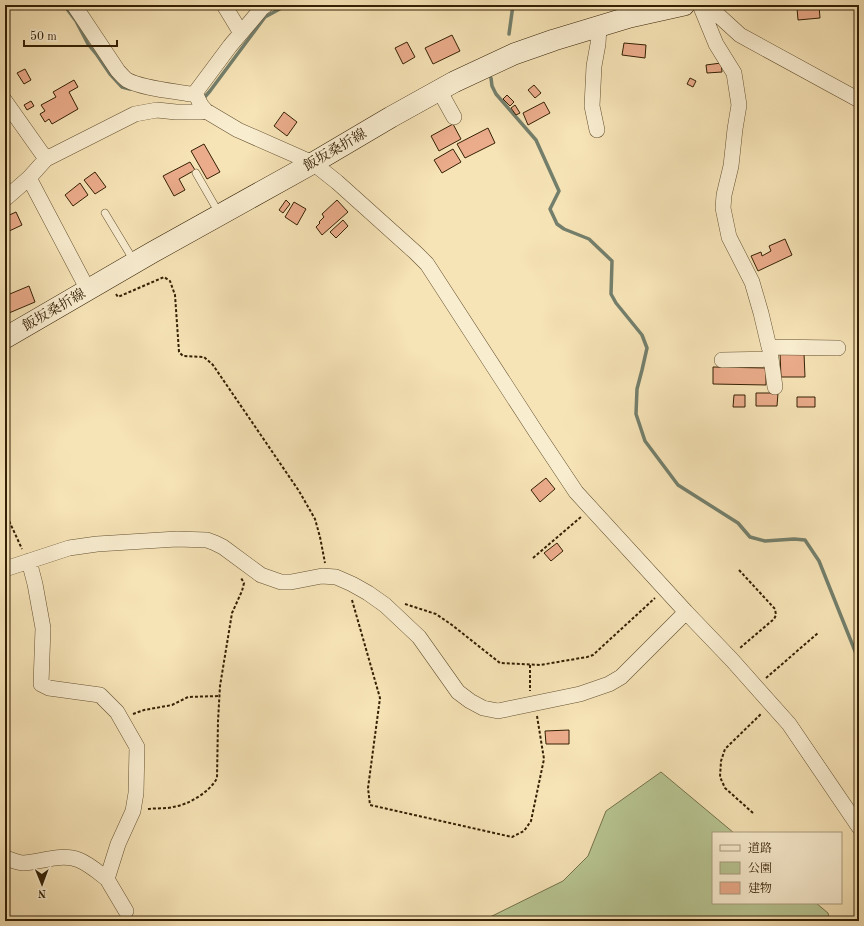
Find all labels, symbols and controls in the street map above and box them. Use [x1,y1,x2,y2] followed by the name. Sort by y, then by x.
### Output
[24,22,117,48] scale bar
[30,30,57,43] text: 50 m
[301,126,369,174] street label: 飯坂桑折線
[20,286,88,334] street label: 飯坂桑折線
[712,832,842,904] legend
[748,841,772,855] text: 道路
[748,862,772,875] text: 公園
[22,864,62,904] north arrow
[748,881,772,895] text: 建物
[37,887,46,898] text: N

